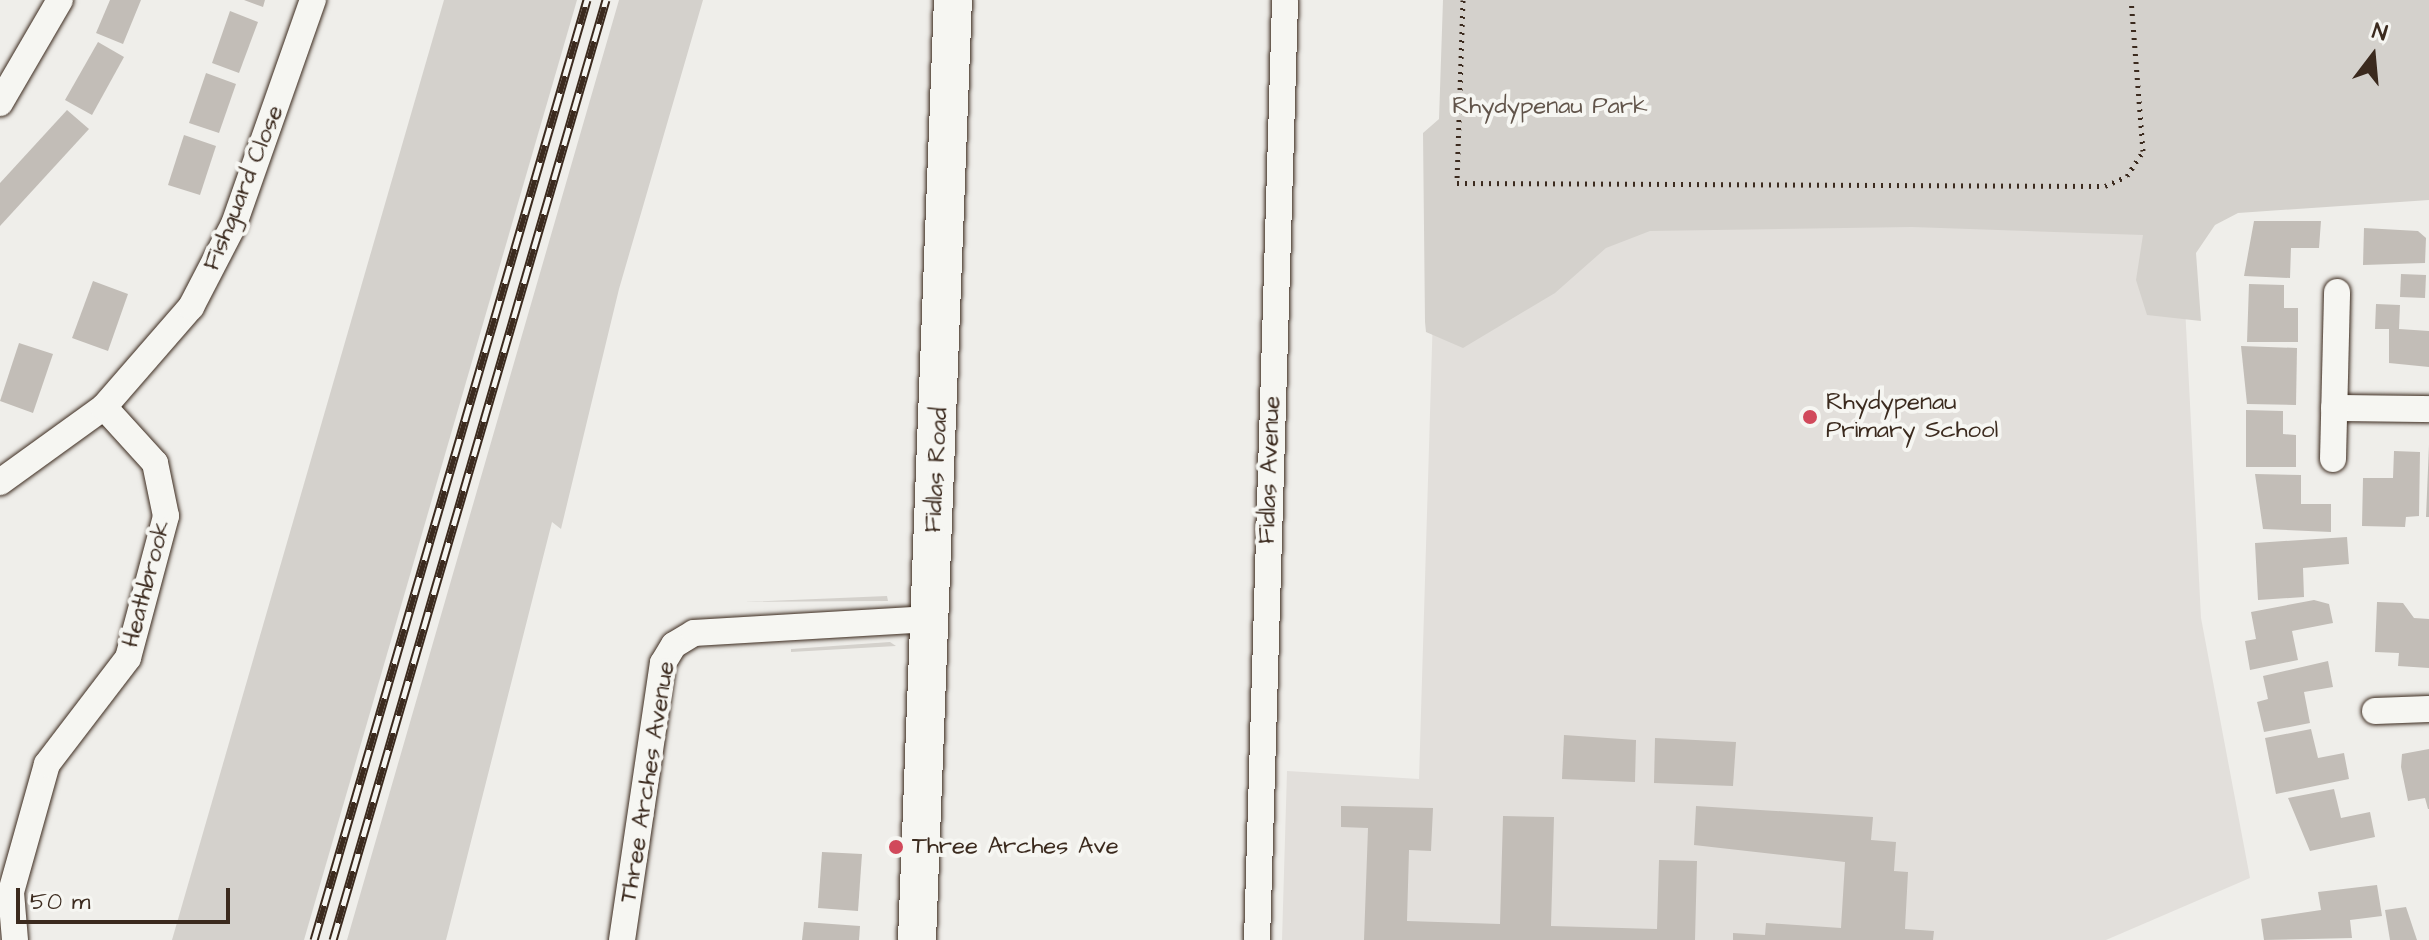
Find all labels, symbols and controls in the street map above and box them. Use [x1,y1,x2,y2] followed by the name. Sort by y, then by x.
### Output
[2333,16,2413,96] north arrow
[2369,16,2391,49] text: N
[1452,93,1648,121] park label: Rhydypenau Park
[198,101,290,275] street label: Fishguard Close
[1826,389,1998,445] place label: Rhydypenau Primary School
[1253,395,1287,545] street label: Fidlas Avenue
[919,407,955,533] street label: Fidlas Road
[1801,408,1819,426] marker: Rhydypenau Primary School
[116,518,178,650] street label: Heathbrook
[615,659,681,905] street label: Three Arches Avenue
[912,833,1119,861] place label: Three Arches Ave
[887,838,905,856] marker: Three Arches Ave
[20,872,234,922] scale bar
[30,885,90,919] text: 50 m

